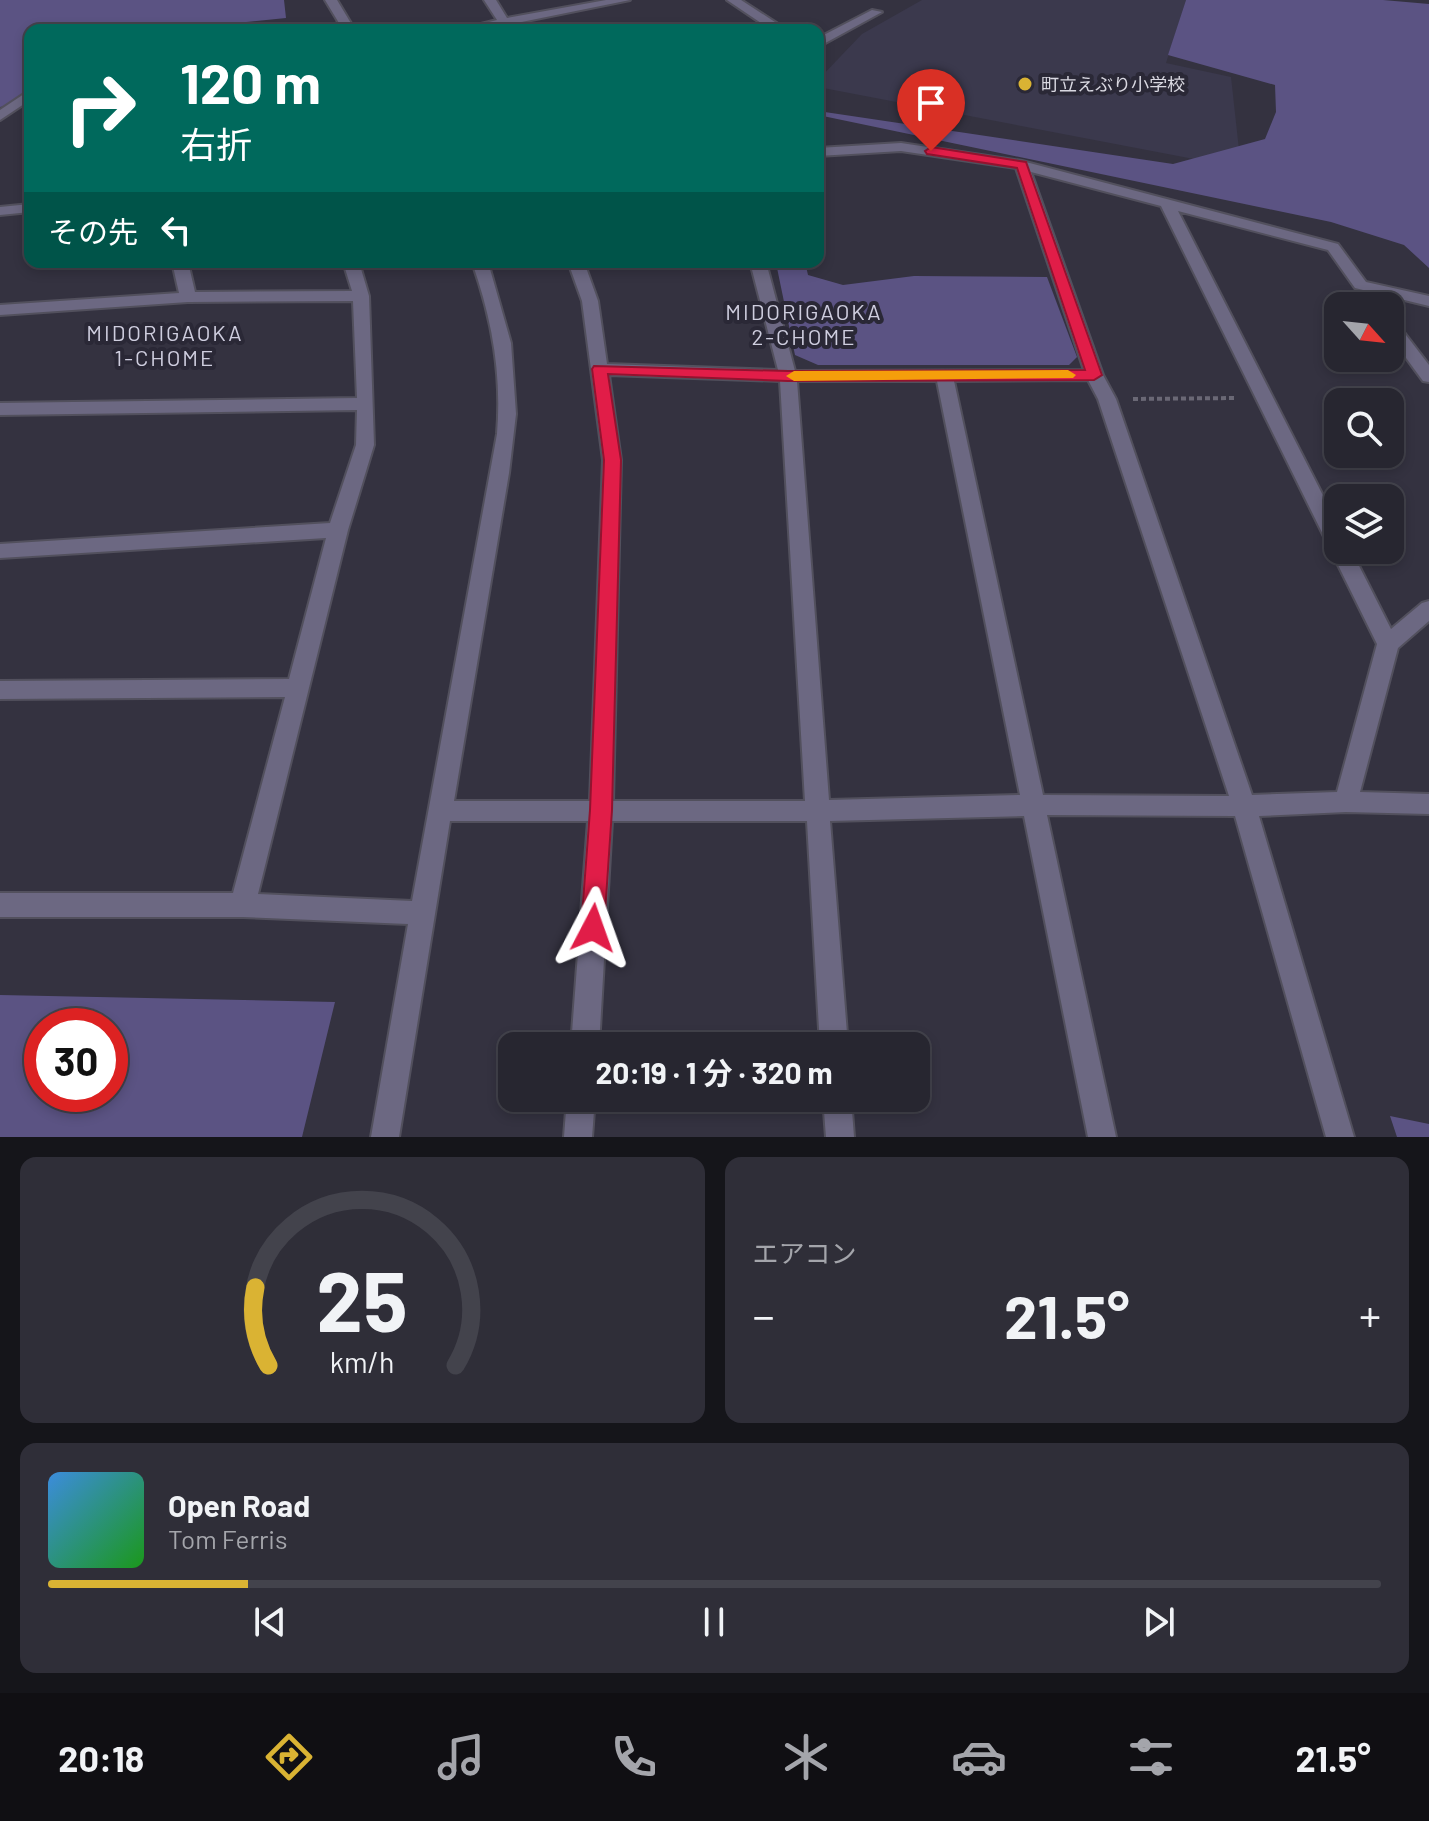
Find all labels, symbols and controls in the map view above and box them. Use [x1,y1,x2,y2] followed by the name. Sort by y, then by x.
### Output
[180,48,321,115] text: 120 m
[48,56,152,160] icon: right
[897,69,965,151] pin
[1041,73,1185,95] place label: 町立えぶり小学校
[1016,75,1034,93] marker: 町立えぶり小学校
[909,81,953,125] icon: arrive
[180,122,252,165] text: 右折
[154,208,198,252] icon: left
[48,213,138,249] text: その先
[1324,292,1404,372] north arrow
[1324,292,1404,564] map controls
[725,298,883,349] district label: MIDORIGAOKA 2-CHOME
[86,319,244,370] district label: MIDORIGAOKA 1-CHOME
[1324,388,1404,468] button: search
[1324,484,1404,564] button: layers
[551,886,635,970] position arrow
[24,1008,128,1112] speed limit sign: 30
[595,1054,833,1090] text: 20:19 · 1 分 · 320 m
[753,1237,857,1268] text: エアコン
[317,1249,408,1349] text: 25
[1004,1279,1130,1351] text: 21.5°
[753,1288,775,1341] text: −
[1359,1288,1381,1341] text: +
[330,1344,395,1379] text: km/h
[168,1487,310,1523] text: Open Road
[168,1523,288,1554] text: Tom Ferris
[248,1600,292,1644] icon: previous
[692,1600,736,1644] icon: pause
[1137,1600,1181,1644] icon: next
[261,1729,317,1785] icon: directions
[433,1729,489,1785] icon: music
[606,1729,662,1785] icon: phone
[778,1729,834,1785] icon: climate
[951,1729,1007,1785] icon: car
[1123,1729,1179,1785] icon: filters
[58,1736,144,1779] text: 20:18
[1295,1736,1371,1779] text: 21.5°

